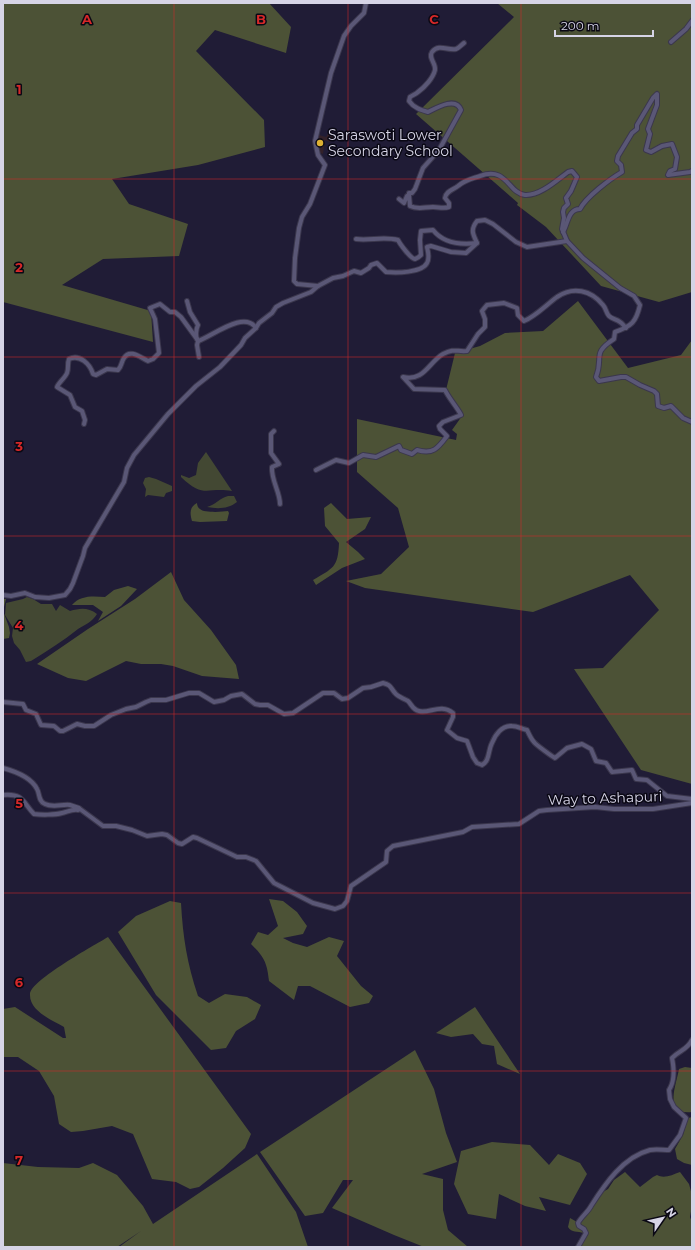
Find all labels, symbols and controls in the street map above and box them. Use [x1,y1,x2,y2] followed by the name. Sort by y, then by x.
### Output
[81,11,93,27] text: A
[256,11,266,27] text: B
[429,11,439,27] text: C
[555,12,653,38] scale bar
[561,18,600,33] text: 200 m
[16,81,22,97] text: 1
[328,126,453,160] place label: Saraswoti Lower Secondary School
[315,138,325,148] marker: Saraswoti Lower Secondary School
[15,259,23,275] text: 2
[14,438,23,454] text: 3
[15,617,24,633] text: 4
[547,787,663,809] street label: Way to Ashapuri
[15,795,23,811] text: 5
[15,974,24,990] text: 6
[15,1152,23,1168] text: 7
[643,1198,683,1238] north arrow
[663,1205,680,1220] text: N

